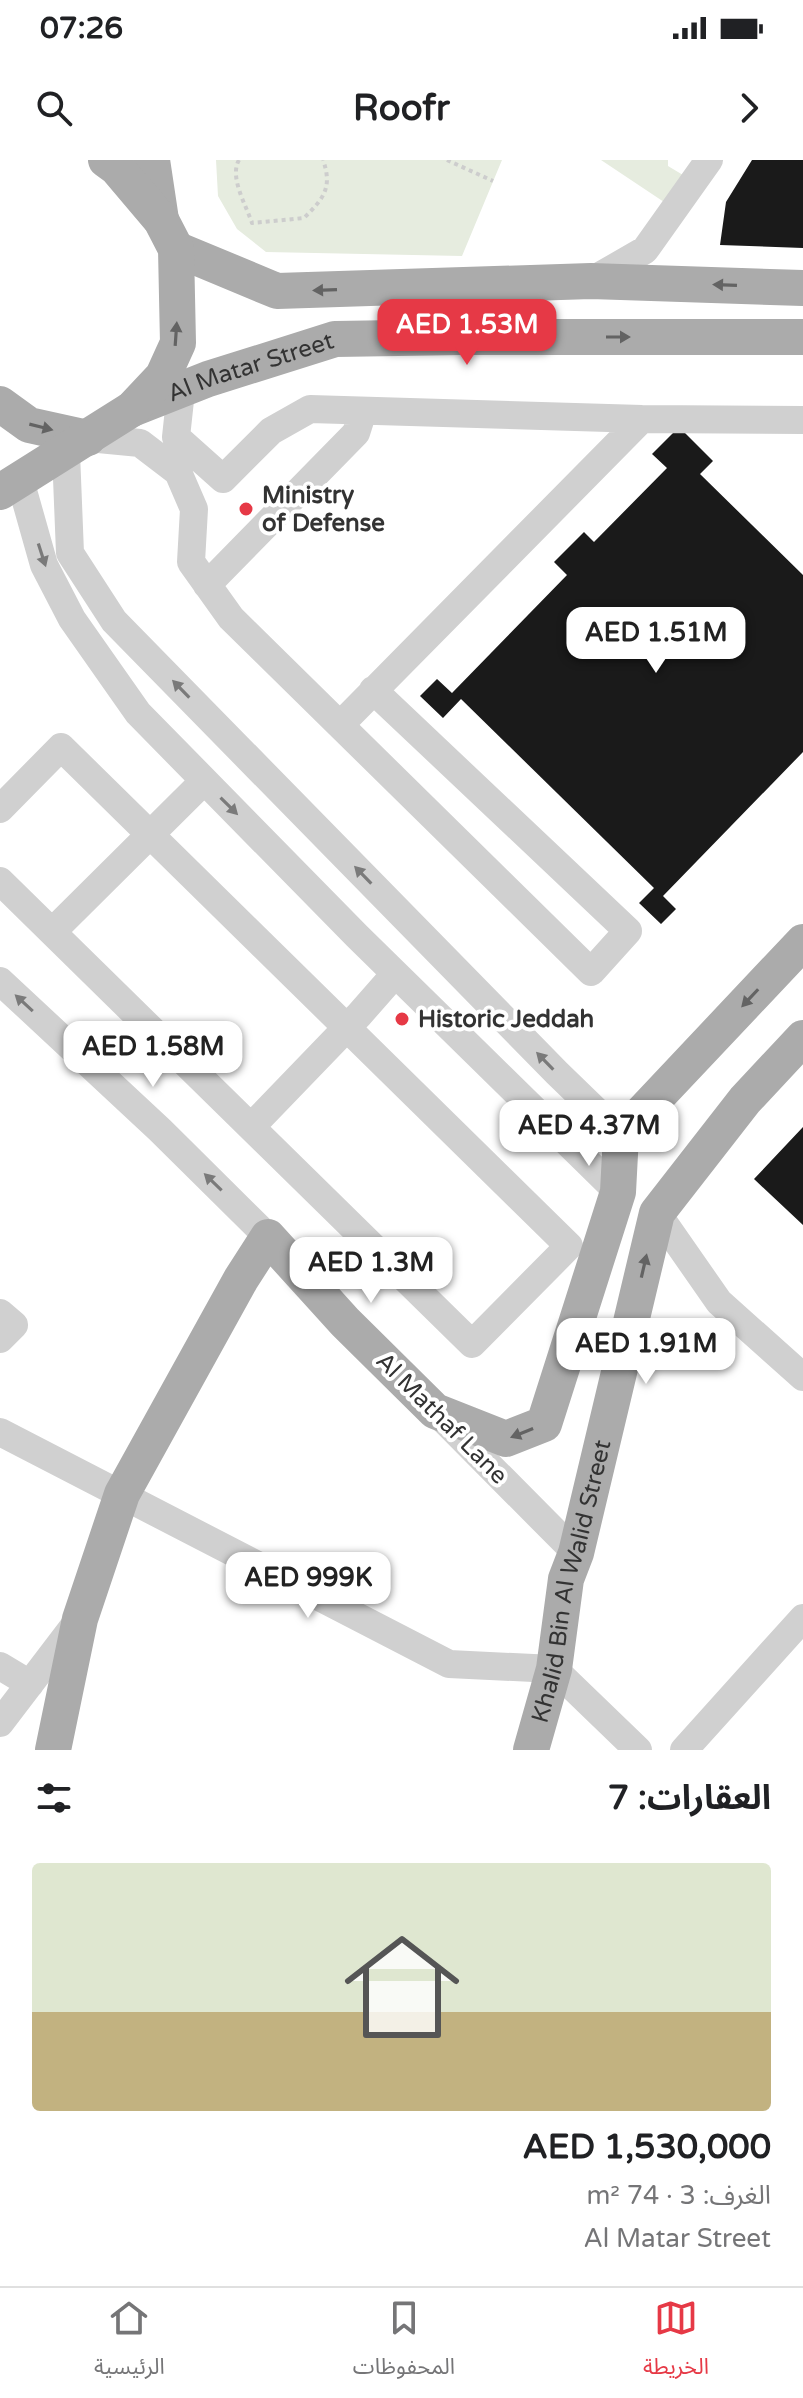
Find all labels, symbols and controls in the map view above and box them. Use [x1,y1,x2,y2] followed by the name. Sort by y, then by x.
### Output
[40,10,123,47] text: 07:26
[32,86,76,130] icon: search
[727,86,771,130] icon: forward
[353,87,450,130] text: Roofr
[712,279,737,292] one-way arrow
[312,283,337,296] one-way arrow
[375,299,559,367] pin: AED 1.53M
[395,309,539,340] text: AED 1.53M
[170,322,183,347] one-way arrow
[164,326,337,408] street label: Al Matar Street
[606,331,631,343] one-way arrow
[29,421,54,434] one-way arrow
[262,481,385,538] place label: Ministry of Defense
[237,500,255,518] marker: Ministry of Defense
[36,543,48,567] one-way arrow
[564,607,748,675] pin: AED 1.51M
[584,617,728,648] text: AED 1.51M
[172,680,191,699] one-way arrow
[219,796,238,815] one-way arrow
[354,866,373,885] one-way arrow
[741,989,759,1008] one-way arrow
[15,995,34,1013] one-way arrow
[418,1005,594,1034] place label: Historic Jeddah
[393,1010,411,1028] marker: Historic Jeddah
[61,1021,245,1089] pin: AED 1.58M
[81,1031,225,1062] text: AED 1.58M
[536,1052,555,1071] one-way arrow
[497,1100,681,1168] pin: AED 4.37M
[517,1110,661,1141] text: AED 4.37M
[204,1173,223,1192] one-way arrow
[288,1237,454,1305] pin: AED 1.3M
[308,1247,434,1278] text: AED 1.3M
[638,1253,651,1278] one-way arrow
[554,1318,738,1386] pin: AED 1.91M
[574,1328,718,1359] text: AED 1.91M
[370,1346,514,1490] street label: Al Mathaf Lane
[510,1427,534,1440] one-way arrow
[525,1437,617,1726] street label: Khalid Bin Al Walid Street
[225,1552,391,1620] pin: AED 999K
[244,1562,372,1593] text: AED 999K
[32,1776,76,1820] icon: filters
[608,1778,771,1819] text: العقارات: 7
[330,1915,474,2059] icon: home
[522,2127,771,2168] text: AED 1,530,000
[586,2180,771,2211] text: الغرف: 3 · 74 m²
[584,2223,771,2254] text: Al Matar Street
[94,2296,165,2390] tab: الرئيسية
[353,2296,455,2390] tab: المحفوظات
[643,2296,709,2390] tab: الخريطة

